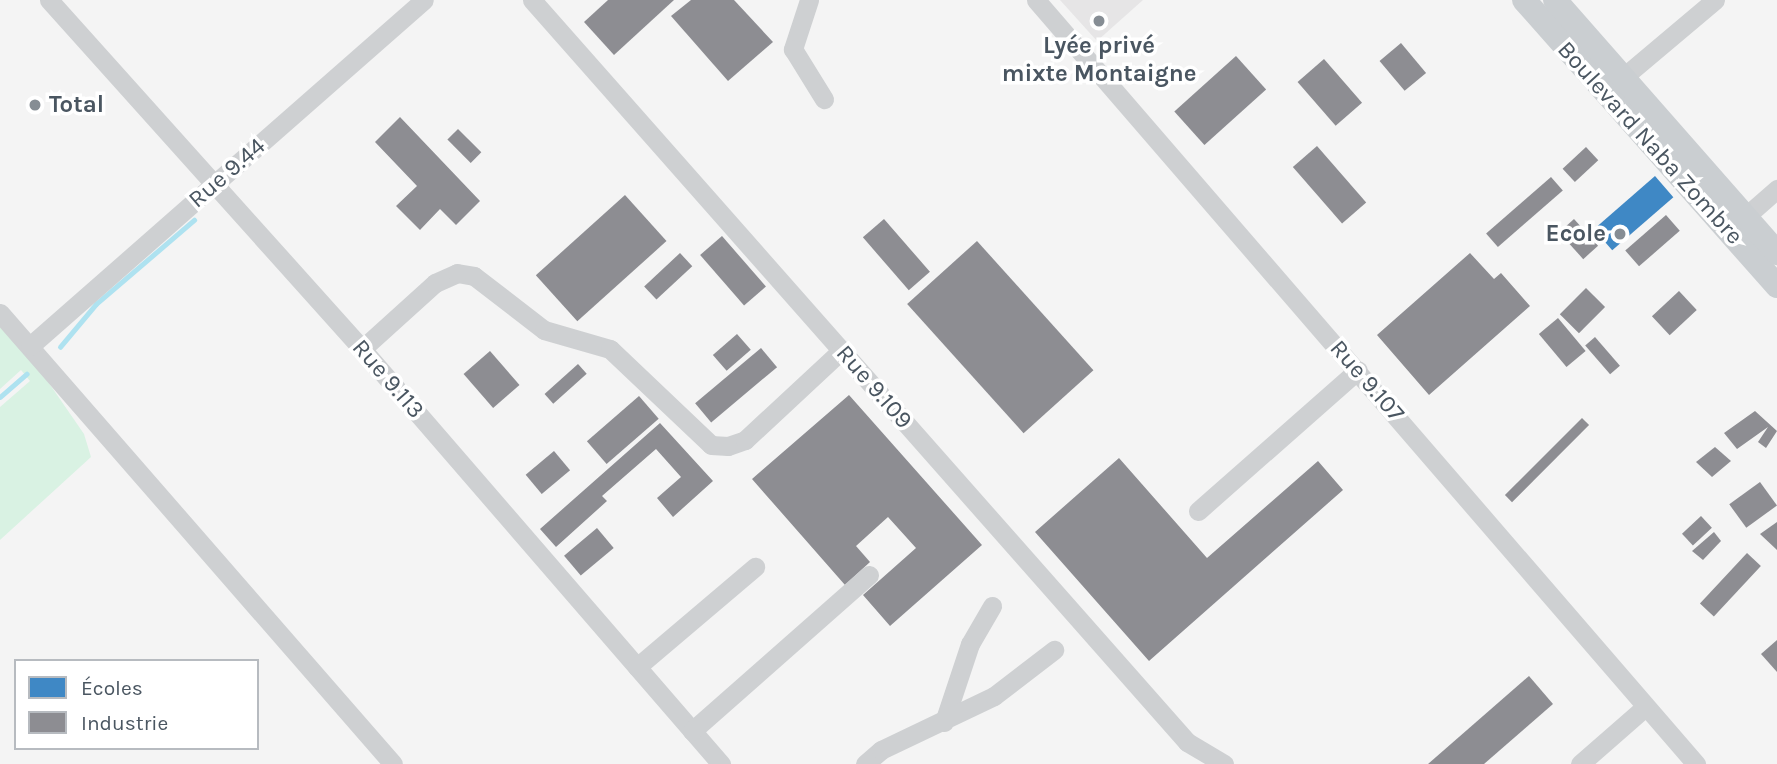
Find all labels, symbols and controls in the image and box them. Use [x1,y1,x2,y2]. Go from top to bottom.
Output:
marker: Lyée privé mixte Montaigne [1091,13,1107,29]
place label: Lyée privé mixte Montaigne [1002,32,1196,88]
street label: Boulevard Naba Zombre [1551,36,1749,250]
place label: Total [49,91,104,119]
marker: Total [27,97,43,113]
street label: Rue 9.44 [183,132,271,214]
place label: Ecole [1546,220,1606,248]
marker: Ecole [1612,226,1628,242]
street label: Rue 9.113 [346,334,430,424]
street label: Rue 9.107 [1324,334,1410,428]
street label: Rue 9.109 [830,339,918,435]
legend [14,659,259,750]
text: Écoles [81,676,143,700]
text: Industrie [81,711,168,735]

